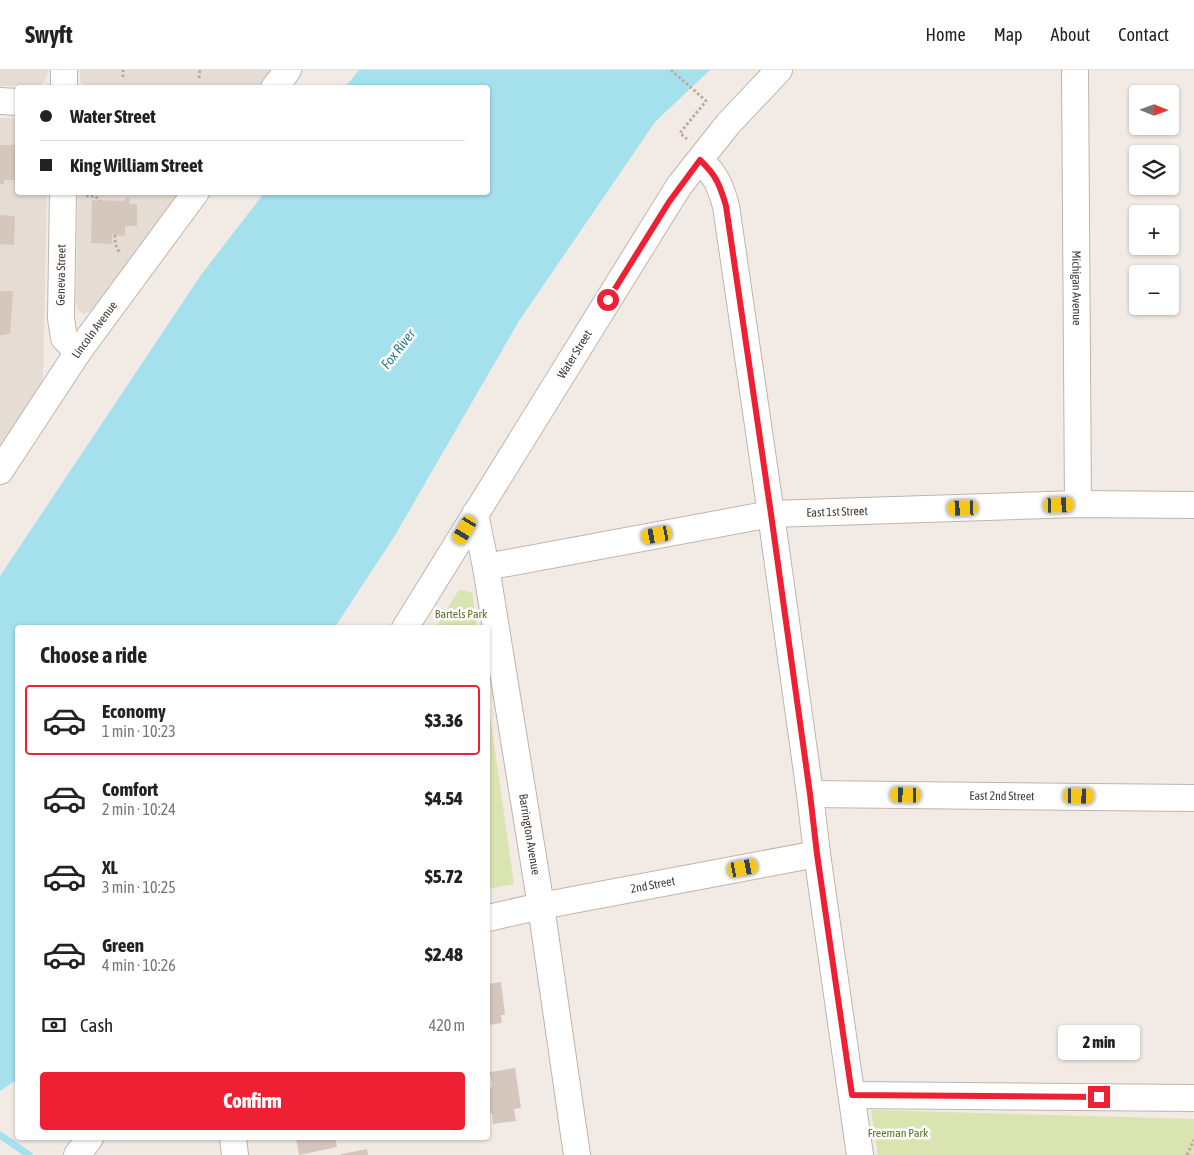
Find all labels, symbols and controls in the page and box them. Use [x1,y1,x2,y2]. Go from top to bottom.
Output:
text: Swyft [25,21,73,48]
text: Home [926,24,966,45]
text: Map [994,24,1023,45]
text: About [1051,24,1090,45]
text: Contact [1118,24,1169,45]
north arrow [1129,85,1179,135]
map controls [1129,85,1179,315]
text: Water Street [70,105,156,127]
button: layers [1129,145,1179,195]
text: King William Street [70,154,203,176]
button: + [1129,205,1179,255]
street label: Geneva Street [53,244,69,306]
street label: Michigan Avenue [1069,250,1084,326]
button: − [1129,265,1179,315]
route start [597,289,619,311]
street label: Lincoln Avenue [69,298,120,361]
water label: Fox River [378,325,419,372]
street label: Water Street [554,327,595,381]
car [1043,497,1074,513]
car [947,500,978,516]
street label: East 1st Street [806,504,869,520]
car [450,513,479,547]
car [640,525,673,545]
park label: Bartels Park [435,607,488,621]
text: Choose a ride [40,642,147,668]
icon: car [42,698,87,743]
text: Economy [102,700,166,722]
text: $3.36 [425,709,463,731]
text: 1 min · 10:23 [102,722,176,740]
icon: car [42,776,87,821]
text: Comfort [102,778,158,800]
text: $4.54 [425,787,463,809]
car [890,787,921,803]
car [1063,788,1094,804]
street label: East 2nd Street [969,789,1035,803]
street label: Barrington Avenue [516,793,543,876]
text: 2 min · 10:24 [102,800,176,818]
icon: car [42,854,87,899]
text: XL [102,856,118,878]
car [726,858,759,878]
text: $5.72 [425,865,463,887]
street label: 2nd Street [629,874,677,896]
text: 3 min · 10:25 [102,878,176,896]
icon: car [42,932,87,977]
text: Green [102,934,144,956]
text: $2.48 [425,943,463,965]
text: 4 min · 10:26 [102,956,176,974]
icon: cash [40,1011,68,1039]
text: Cash [80,1014,113,1036]
text: 420 m [429,1016,465,1034]
callout: 2 min [1058,1024,1140,1060]
text: 2 min [1083,1033,1115,1051]
button: Confirm [40,1072,465,1130]
route end [1088,1086,1110,1108]
park label: Freeman Park [868,1126,929,1140]

